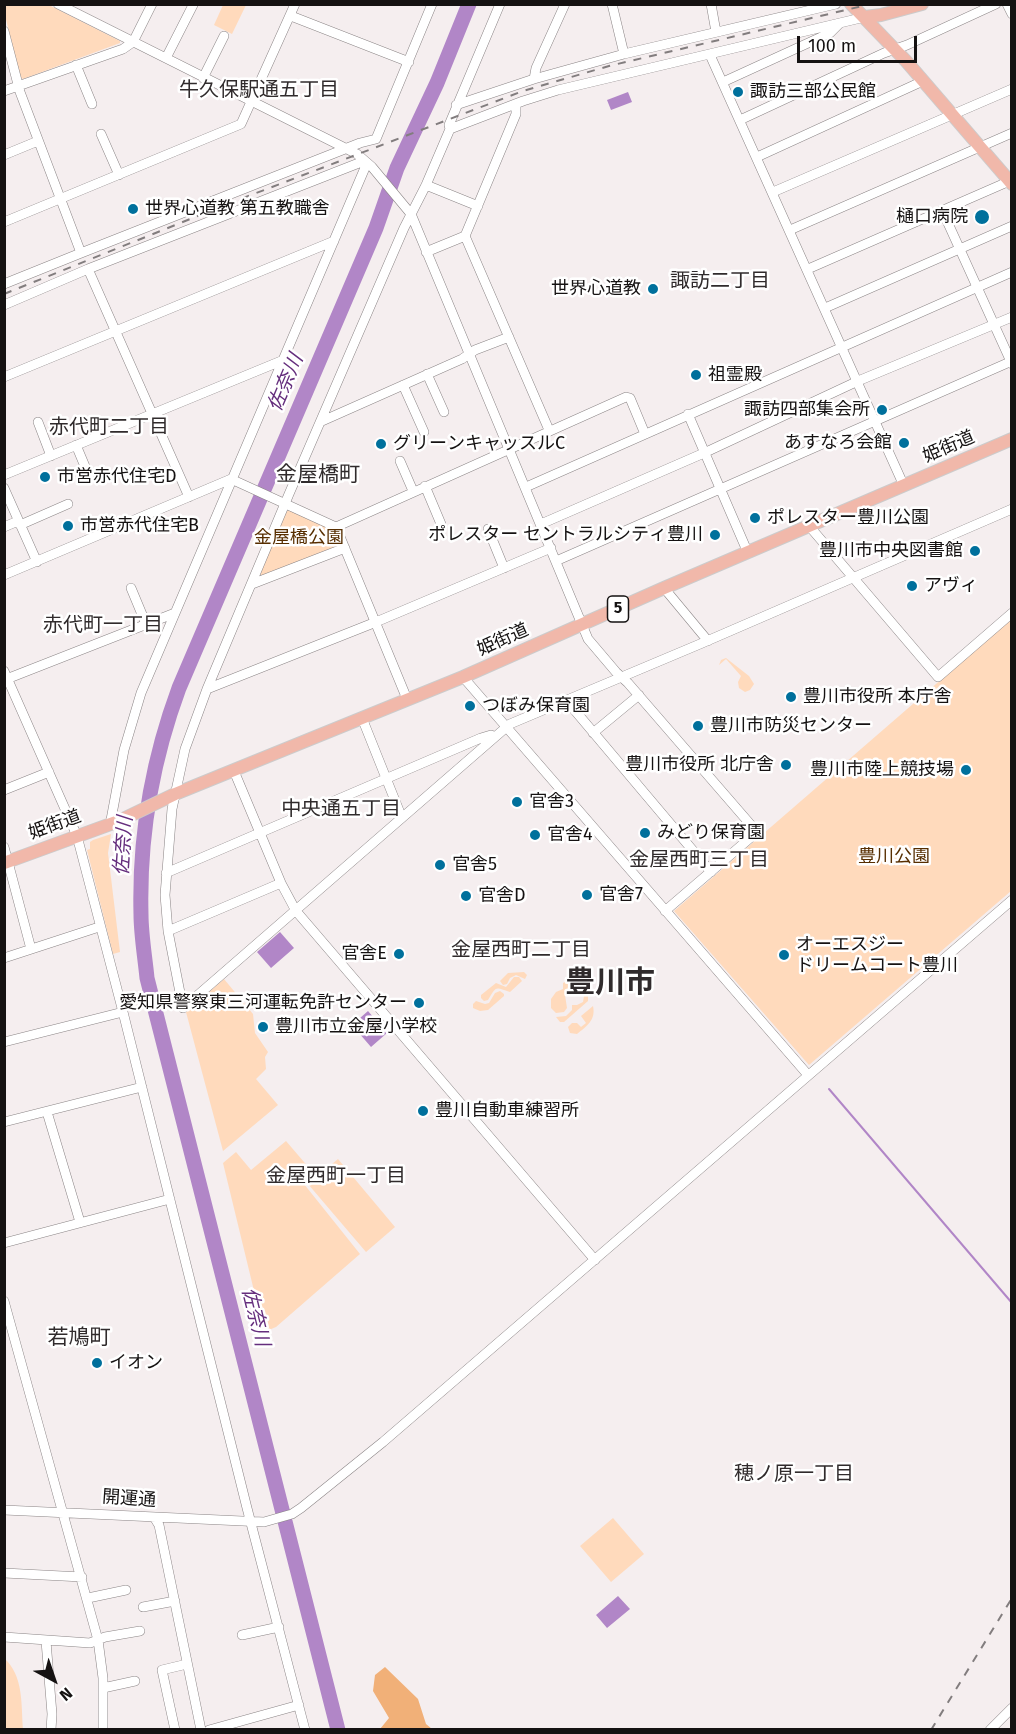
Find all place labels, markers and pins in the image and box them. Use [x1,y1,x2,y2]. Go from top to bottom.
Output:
place label: 諏訪三部公民館 [750,81,876,103]
marker: 諏訪三部公民館 [731,85,745,99]
place label: 世界心道教 第五教職舎 [145,198,330,220]
marker: 世界心道教 第五教職舎 [126,202,140,216]
place label: 樋口病院 [896,206,968,228]
marker: 樋口病院 [973,208,991,226]
place label: 世界心道教 [551,278,641,300]
marker: 世界心道教 [646,282,660,296]
place label: 祖霊殿 [708,364,762,386]
marker: 祖霊殿 [689,368,703,382]
place label: 諏訪四部集会所 [744,399,870,421]
marker: 諏訪四部集会所 [875,403,889,417]
place label: あすなろ会館 [784,432,892,454]
place label: グリーンキャッスルC [393,433,565,455]
marker: あすなろ会館 [897,436,911,450]
marker: グリーンキャッスルC [374,437,388,451]
place label: 市営赤代住宅D [57,466,177,488]
marker: 市営赤代住宅D [38,470,52,484]
place label: ポレスター豊川公園 [767,507,929,529]
marker: ポレスター豊川公園 [748,511,762,525]
place label: 市営赤代住宅B [80,515,199,537]
marker: 市営赤代住宅B [61,519,75,533]
place label: ポレスター セントラルシティ豊川 [428,524,703,546]
marker: ポレスター セントラルシティ豊川 [708,528,722,542]
place label: 豊川市中央図書館 [819,540,963,562]
marker: 豊川市中央図書館 [968,544,982,558]
place label: アヴィ [924,575,978,597]
marker: アヴィ [905,579,919,593]
place label: 豊川市役所 本庁舎 [803,686,952,708]
marker: 豊川市役所 本庁舎 [784,690,798,704]
place label: つぼみ保育園 [482,695,590,717]
marker: つぼみ保育園 [463,699,477,713]
place label: 豊川市防災センター [710,715,872,737]
marker: 豊川市防災センター [691,719,705,733]
place label: 豊川市役所 北庁舎 [625,754,774,776]
marker: 豊川市役所 北庁舎 [779,758,793,772]
place label: 豊川市陸上競技場 [810,759,954,781]
marker: 豊川市陸上競技場 [959,763,973,777]
place label: 官舎3 [529,791,574,813]
marker: 官舎3 [510,795,524,809]
place label: みどり保育園 [657,822,765,844]
place label: 官舎4 [547,824,593,846]
marker: みどり保育園 [638,826,652,840]
marker: 官舎4 [528,828,542,842]
place label: 官舎5 [452,854,497,876]
marker: 官舎5 [433,858,447,872]
place label: 官舎7 [599,884,643,906]
place label: 官舎D [478,885,526,907]
marker: 官舎7 [580,888,594,902]
marker: 官舎D [459,889,473,903]
place label: オーエスジー ドリームコート豊川 [796,934,958,976]
place label: 官舎E [341,943,387,965]
marker: 官舎E [392,947,406,961]
marker: オーエスジー ドリームコート豊川 [777,948,791,962]
place label: 愛知県警察東三河運転免許センター [119,992,407,1014]
marker: 愛知県警察東三河運転免許センター [412,996,426,1010]
place label: 豊川市立金屋小学校 [275,1016,437,1038]
marker: 豊川市立金屋小学校 [256,1020,270,1034]
place label: 豊川自動車練習所 [435,1100,579,1122]
marker: 豊川自動車練習所 [416,1104,430,1118]
place label: イオン [109,1352,163,1374]
marker: イオン [90,1356,104,1370]

